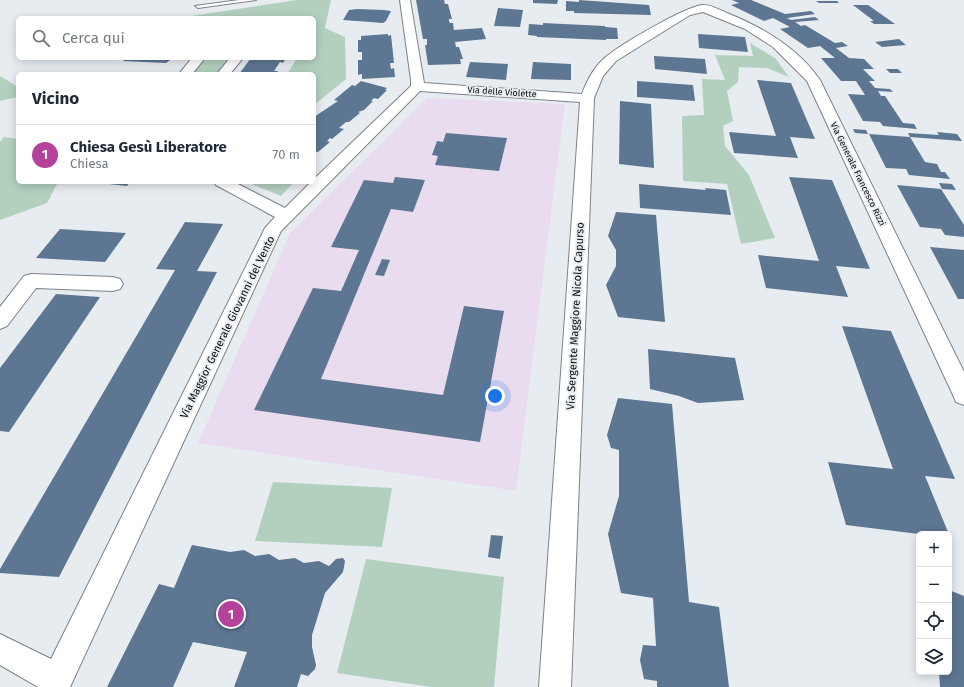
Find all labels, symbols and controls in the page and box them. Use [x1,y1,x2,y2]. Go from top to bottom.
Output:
search box [16,16,316,60]
icon: search [30,27,52,49]
text: Cerca qui [62,29,125,47]
street label: Via delle Violette [467,85,537,99]
text: Vicino [32,88,79,109]
street label: Via Generale Francesco Rizzi [828,120,888,228]
text: Chiesa Gesù Liberatore [70,138,227,156]
text: 1 [42,147,48,162]
text: 70 m [273,147,300,162]
text: Chiesa [70,156,109,171]
street label: Via Sergente Maggiore Nicola Capurso [564,222,587,410]
street label: Via Maggior Generale Giovanni del Vento [177,234,277,421]
your location [485,386,505,406]
map controls [916,531,952,675]
button: + [916,531,952,567]
button: − [916,567,952,603]
pin: 1 [218,599,244,629]
button: locate [916,603,952,639]
button: layers [916,639,952,675]

